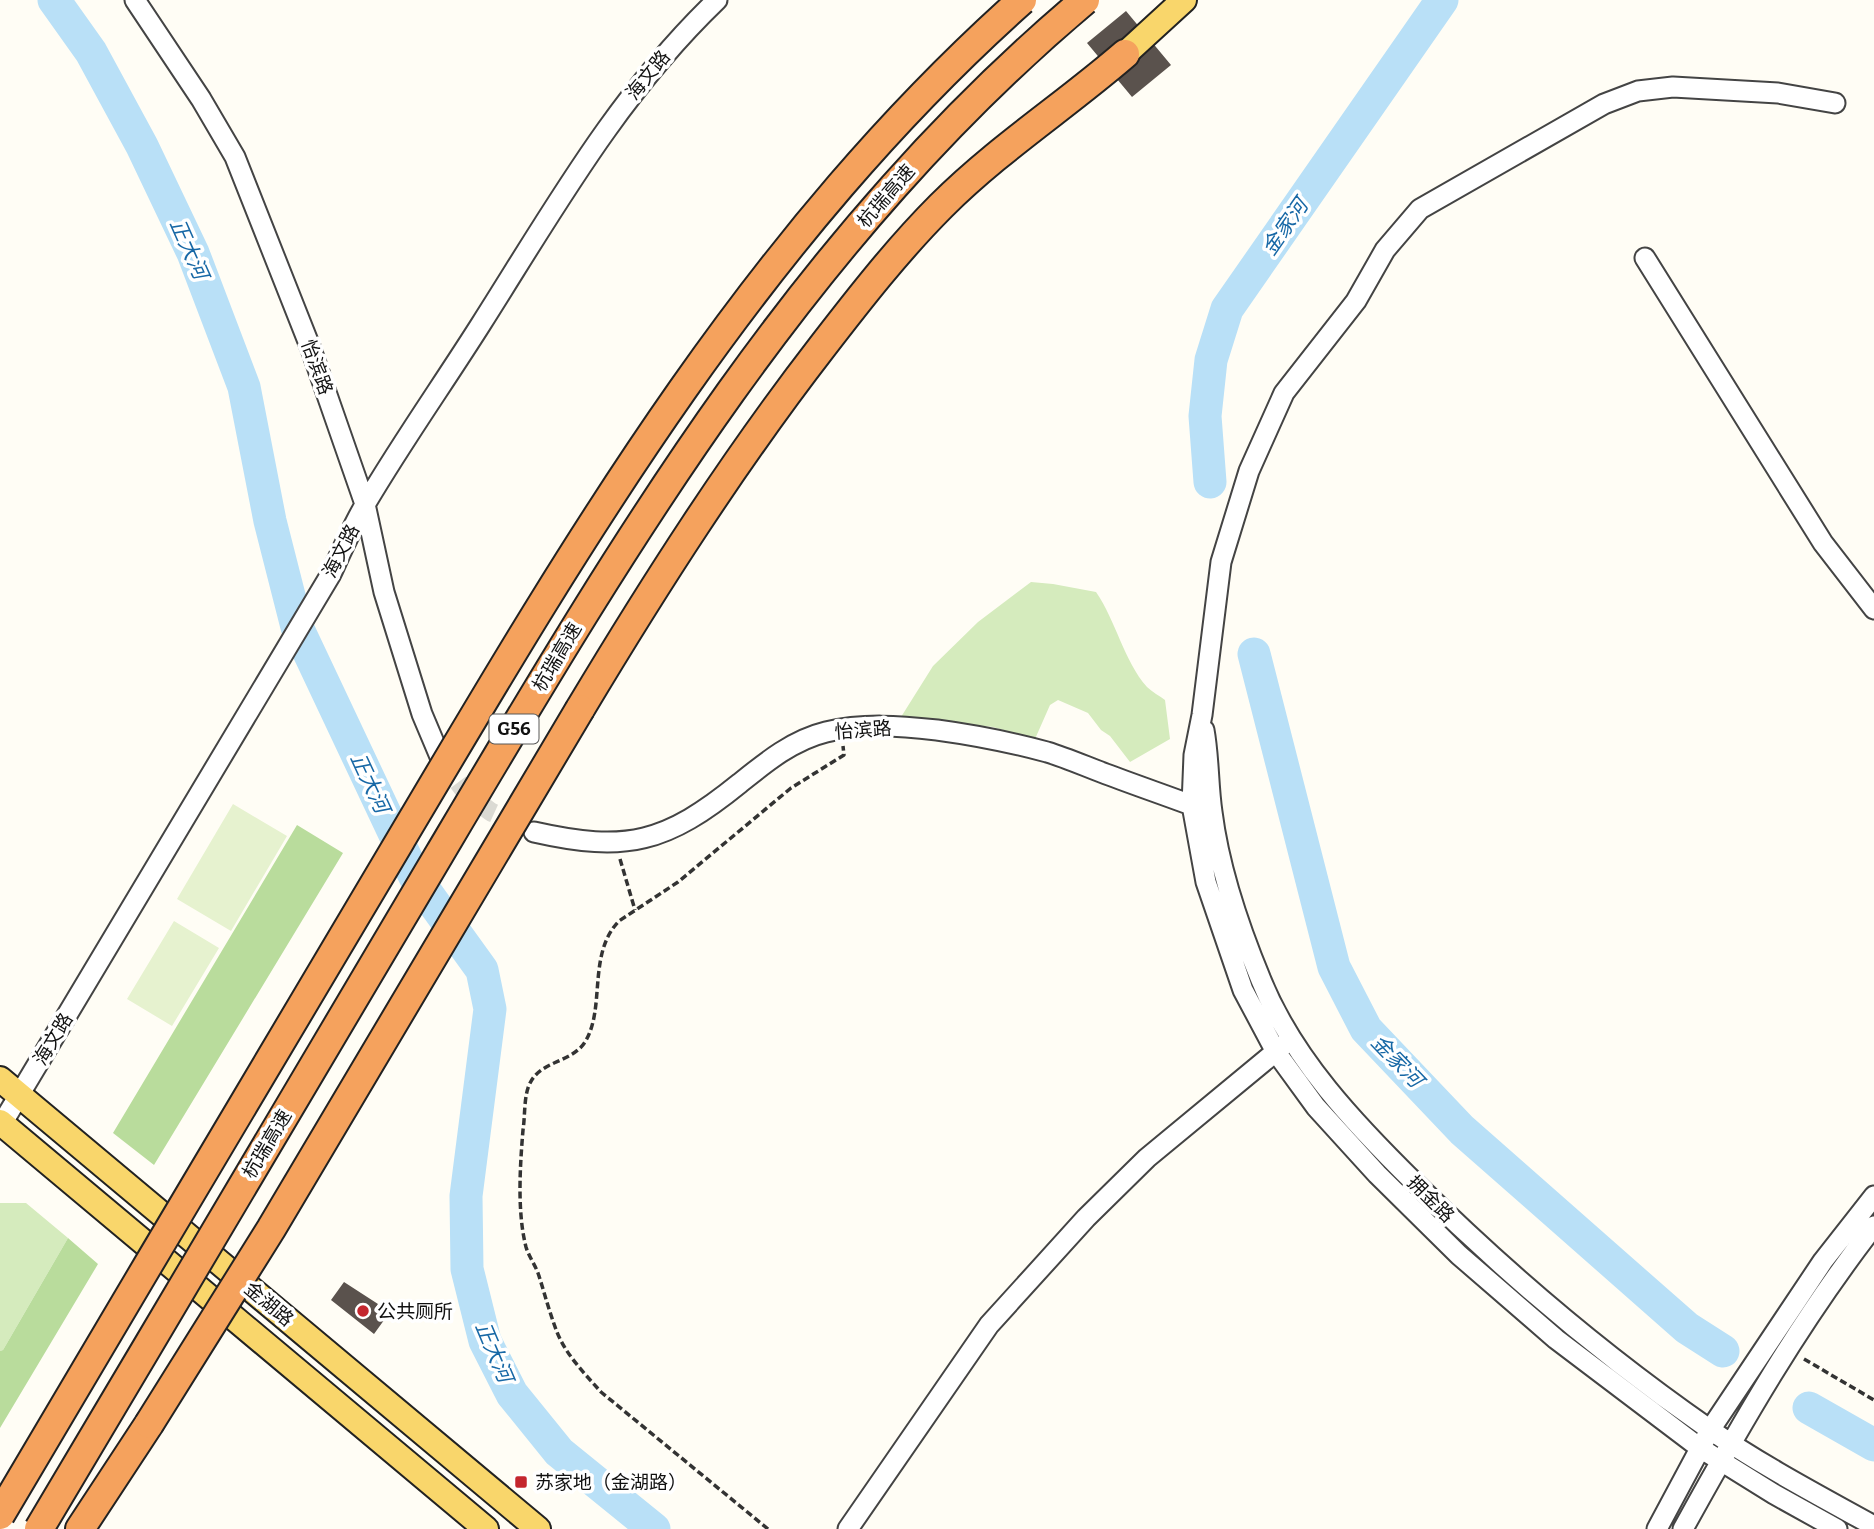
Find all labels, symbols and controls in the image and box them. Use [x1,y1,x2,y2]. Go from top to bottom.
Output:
street label: 海文路 [621,46,675,104]
street label: 杭瑞高速 [852,160,920,232]
water label: 金家河 [1256,190,1316,260]
water label: 正大河 [164,215,215,287]
street label: 怡滨路 [296,336,338,398]
street label: 海文路 [318,520,364,582]
street label: 杭瑞高速 [528,618,586,696]
road number: G56 [490,714,538,744]
street label: 怡滨路 [834,717,892,743]
water label: 正大河 [345,749,397,821]
street label: 海文路 [28,1009,78,1069]
water label: 金家河 [1366,1029,1431,1096]
street label: 杭瑞高速 [238,1105,296,1183]
street label: 拥金路 [1403,1171,1459,1227]
street label: 金湖路 [240,1277,298,1331]
place label: 公共厕所 [377,1300,453,1323]
marker: 公共厕所 [355,1303,371,1319]
water label: 正大河 [470,1318,520,1390]
place label: 苏家地（金湖路） [535,1471,687,1494]
marker: 苏家地（金湖路） [513,1474,529,1490]

